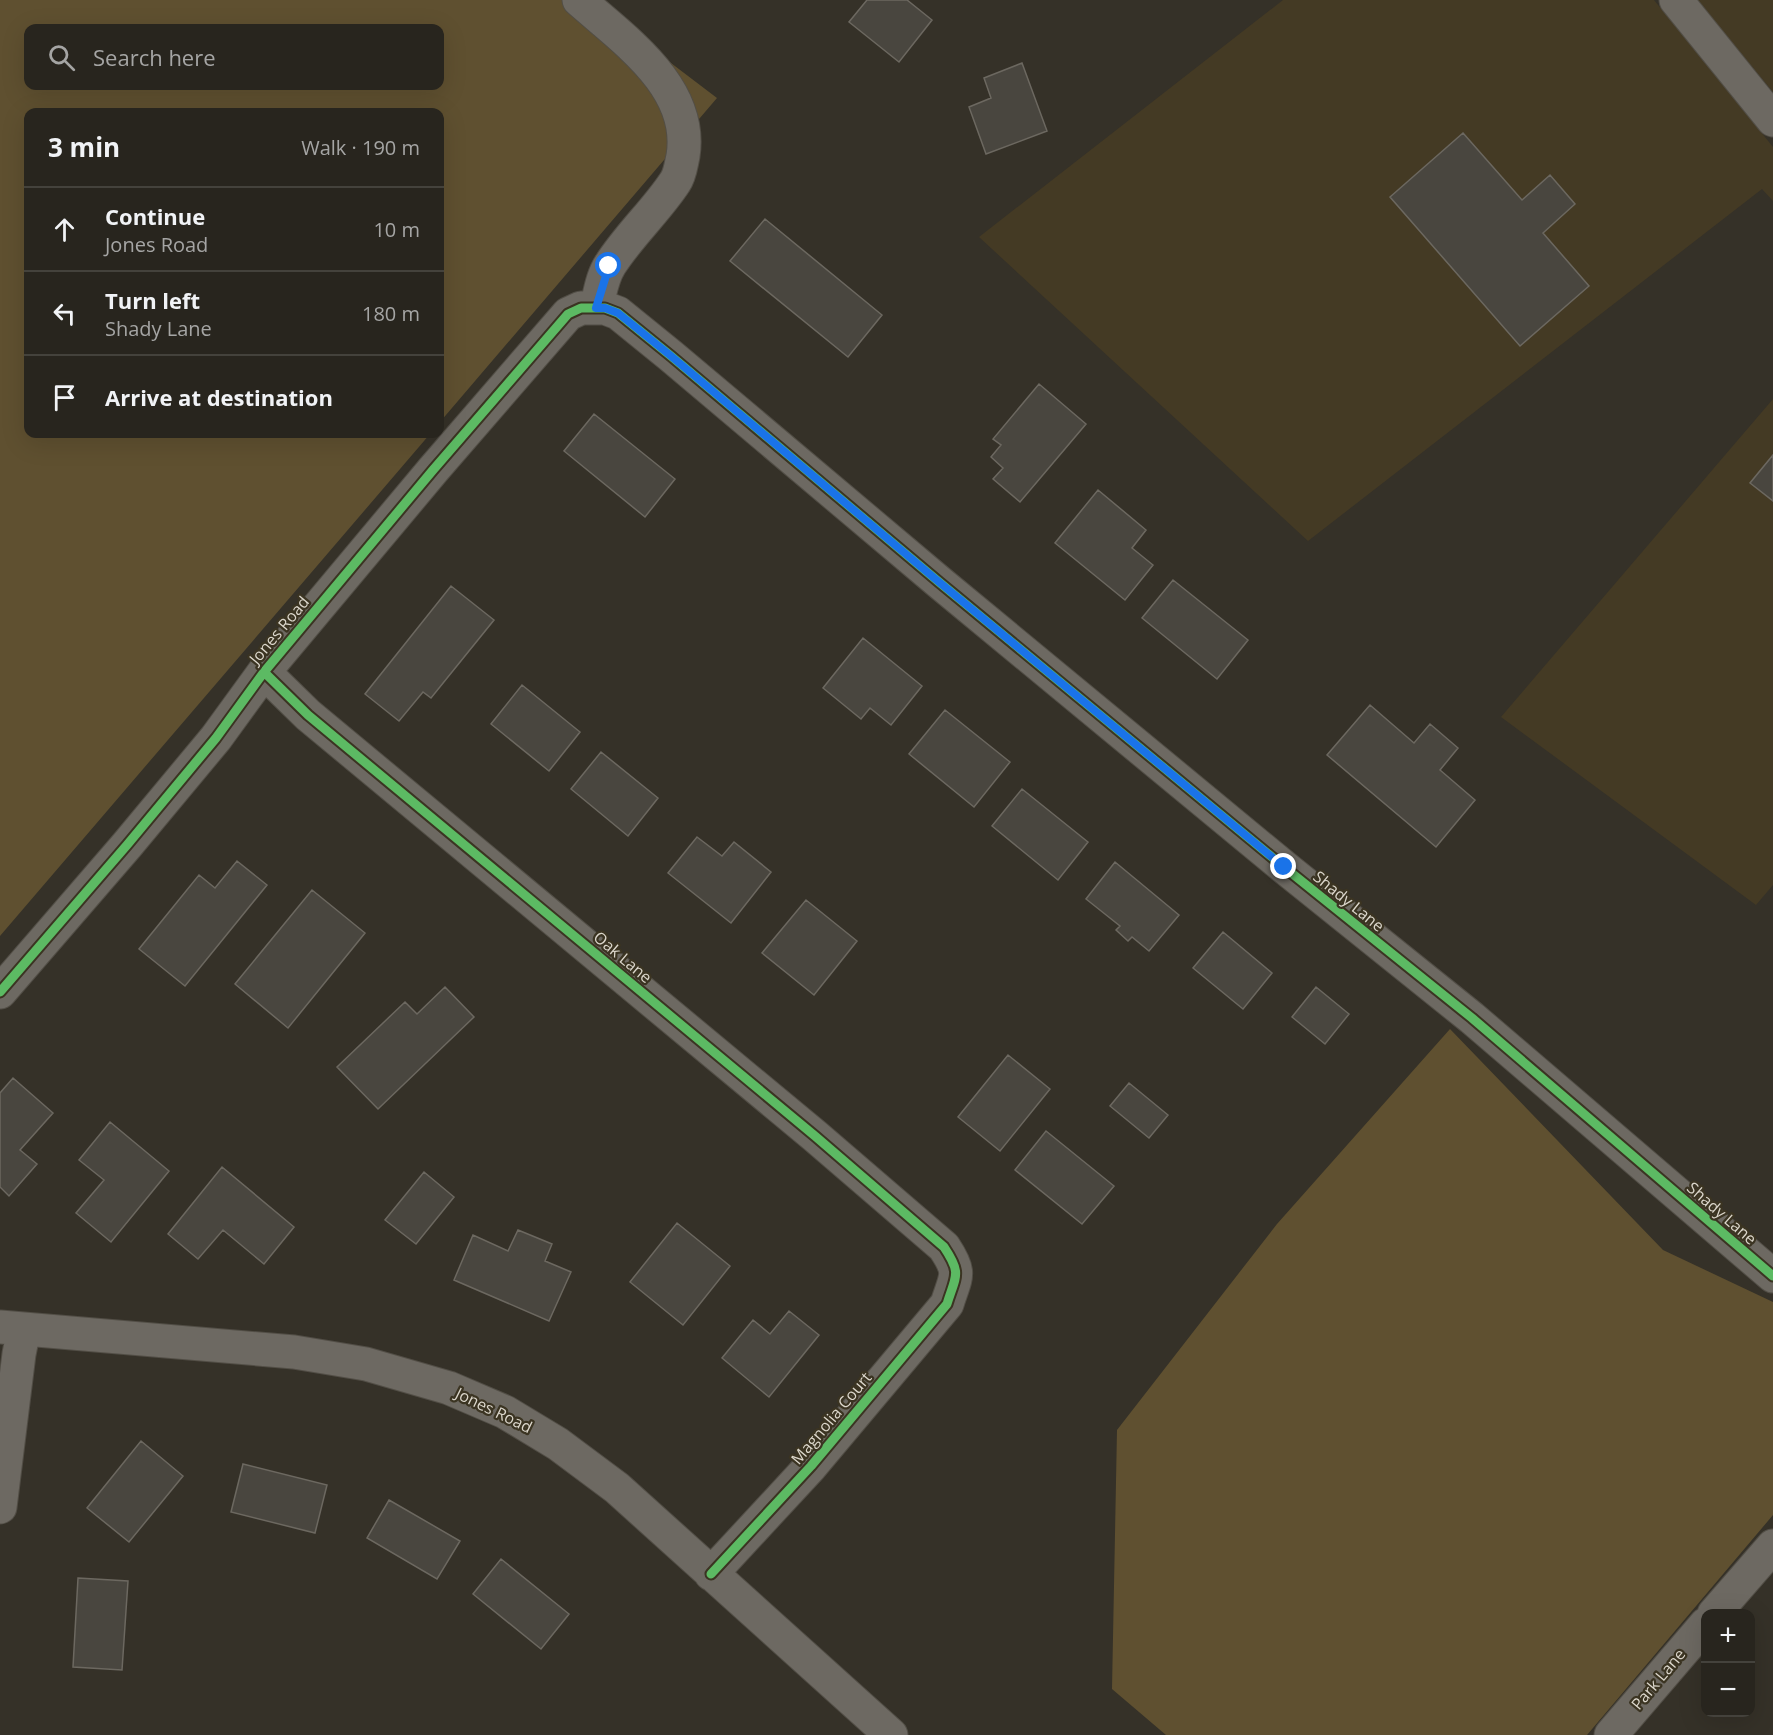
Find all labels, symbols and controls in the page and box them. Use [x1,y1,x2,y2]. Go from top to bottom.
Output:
search box [24,24,444,90]
icon: search [45,41,78,74]
text: Search here [93,42,216,72]
text: 3 min [48,129,120,165]
text: Walk · 190 m [301,134,420,161]
text: Continue [105,201,205,231]
icon: ahead [48,213,81,246]
text: 10 m [373,216,420,243]
text: Jones Road [105,231,208,258]
route start [595,252,621,278]
text: Turn left [105,285,200,315]
icon: left [48,297,81,330]
text: 180 m [362,300,420,327]
text: Shady Lane [105,315,212,342]
icon: arrive [48,381,81,414]
text: Arrive at destination [105,382,333,412]
street label: Jones Road [243,591,314,670]
route end [1270,853,1296,879]
street label: Shady Lane [1309,866,1389,936]
street label: Oak Lane [589,926,657,988]
street label: Shady Lane [1683,1177,1761,1249]
street label: Magnolia Court [786,1367,876,1469]
street label: Jones Road [450,1381,536,1438]
map controls [1701,1609,1755,1717]
button: + [1701,1609,1755,1663]
street label: Park Lane [1626,1644,1690,1714]
button: − [1701,1663,1755,1717]

